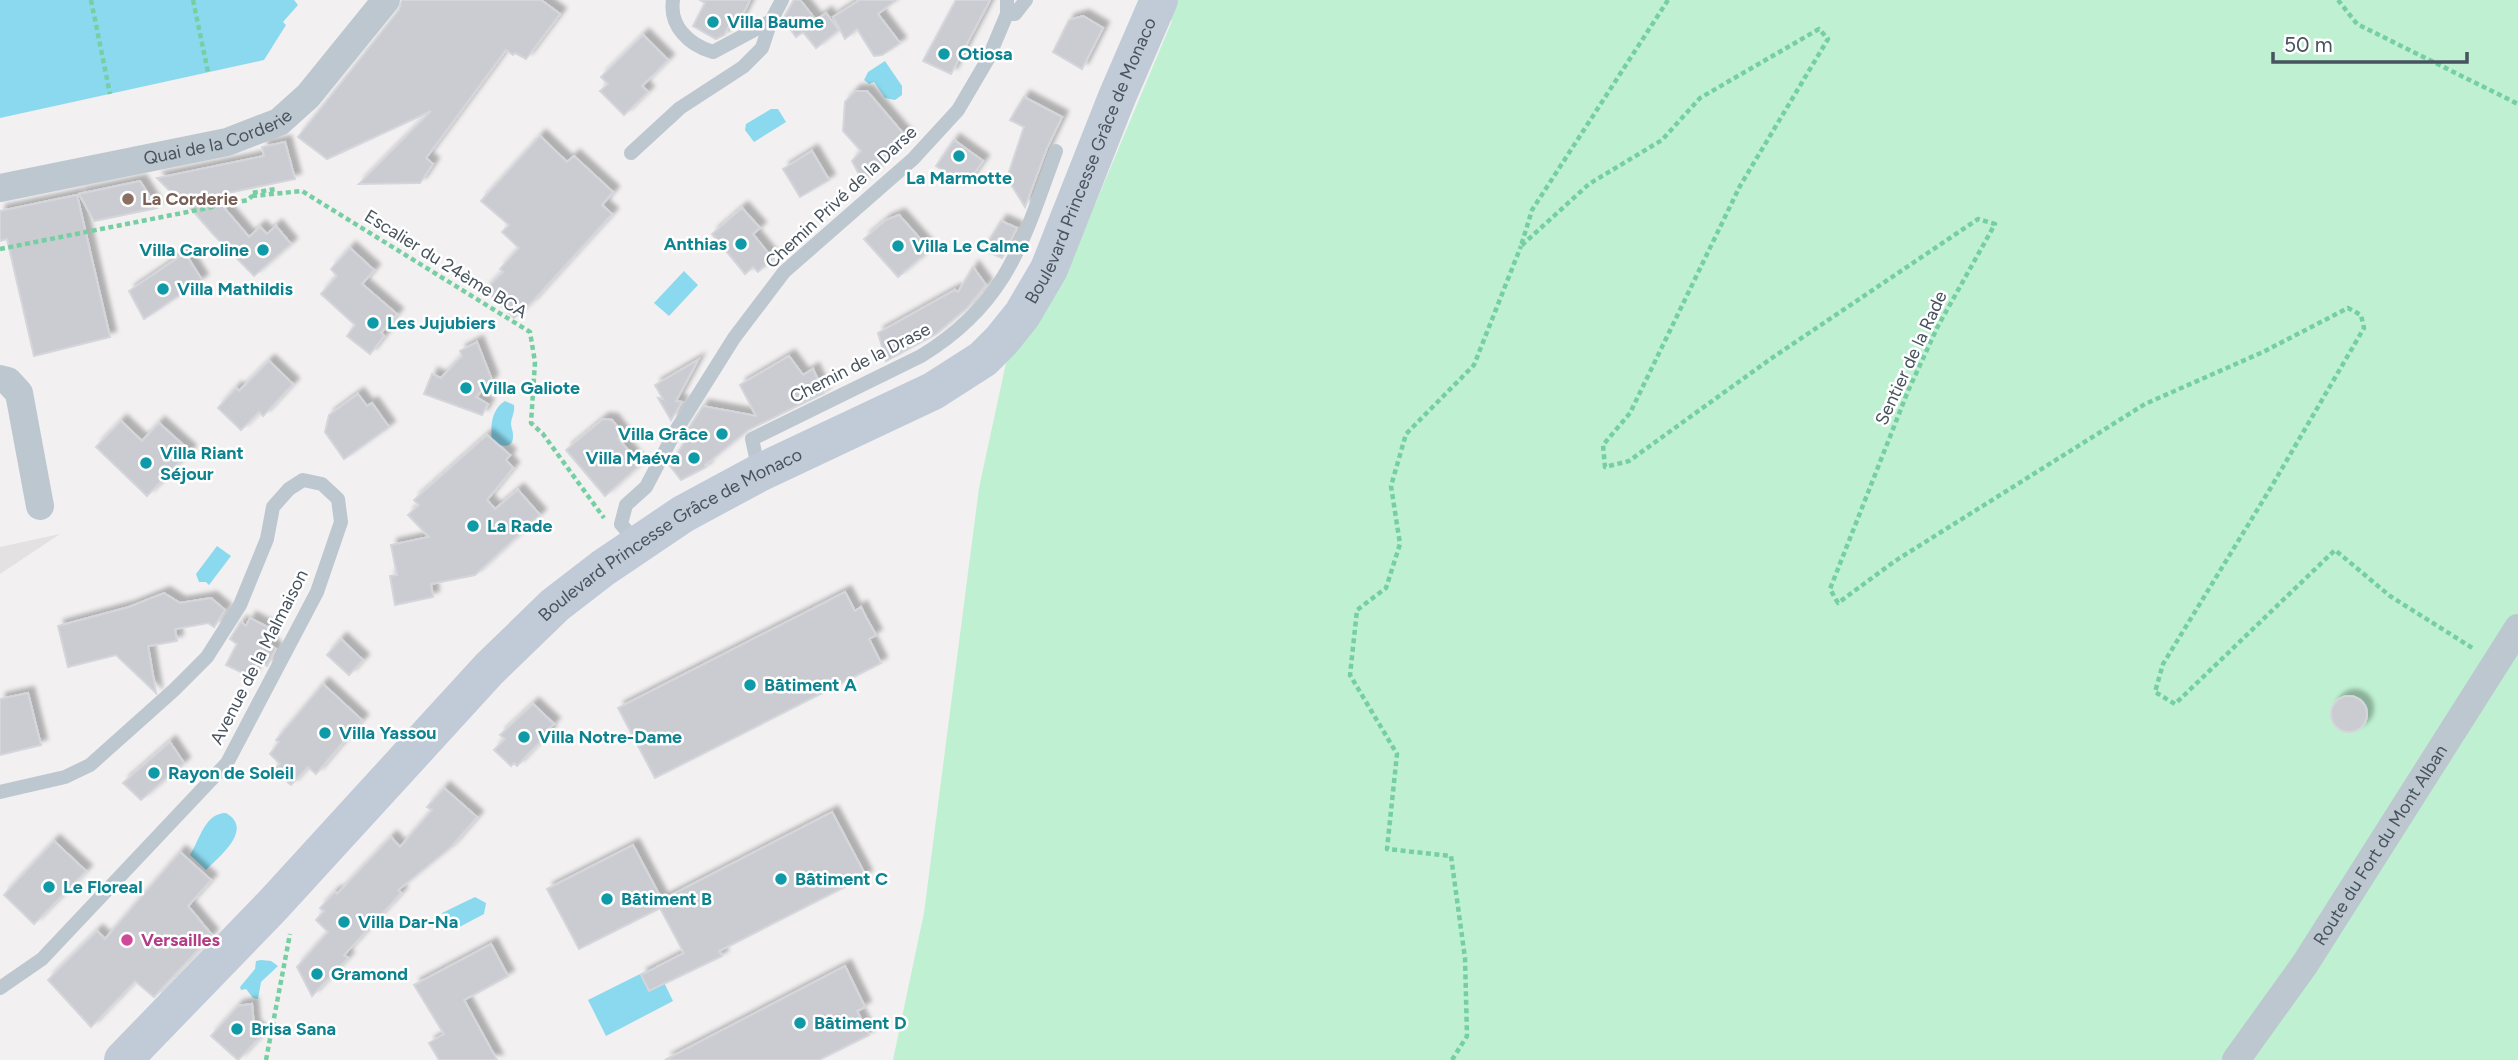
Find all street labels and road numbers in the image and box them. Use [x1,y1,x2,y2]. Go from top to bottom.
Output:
street label: Boulevard Princesse Grâce de Monaco [1020,14,1161,308]
street label: Quai de la Corderie [142,104,297,170]
street label: Chemin Privé de la Darse [761,121,921,273]
street label: Escalier du 24ème BCA [360,205,532,323]
street label: Sentier de la Rade [1870,287,1952,429]
street label: Chemin de la Drase [786,318,934,408]
street label: Boulevard Princesse Grâce de Monaco [534,443,806,626]
street label: Avenue de la Malmaison [205,566,313,748]
street label: Route du Fort du Mont Alban [2309,741,2452,950]

